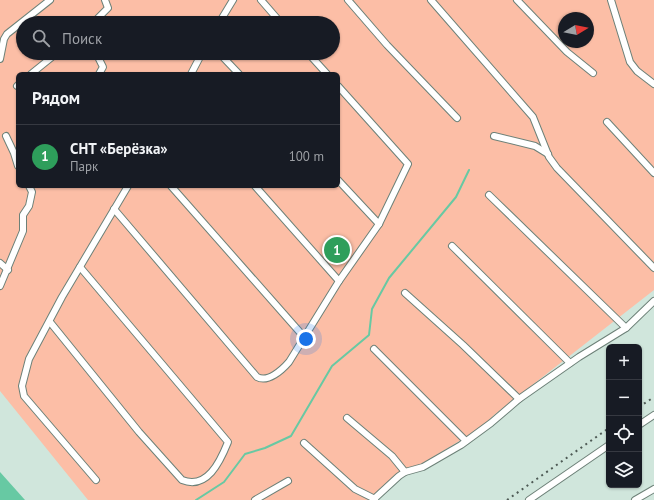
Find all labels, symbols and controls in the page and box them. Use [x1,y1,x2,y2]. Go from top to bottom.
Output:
north arrow [558,12,594,48]
search box [16,16,340,60]
icon: search [30,27,52,49]
text: Поиск [62,29,102,48]
text: Рядом [32,87,80,109]
text: СНТ «Берёзка» [70,139,168,158]
text: 1 [41,148,49,165]
text: 100 m [289,148,324,165]
text: Парк [70,158,98,175]
pin: 1 [324,235,350,265]
your location [296,329,316,349]
map controls [606,344,642,488]
button: + [606,344,642,380]
button: − [606,380,642,416]
button: locate [606,416,642,452]
button: layers [606,452,642,488]

